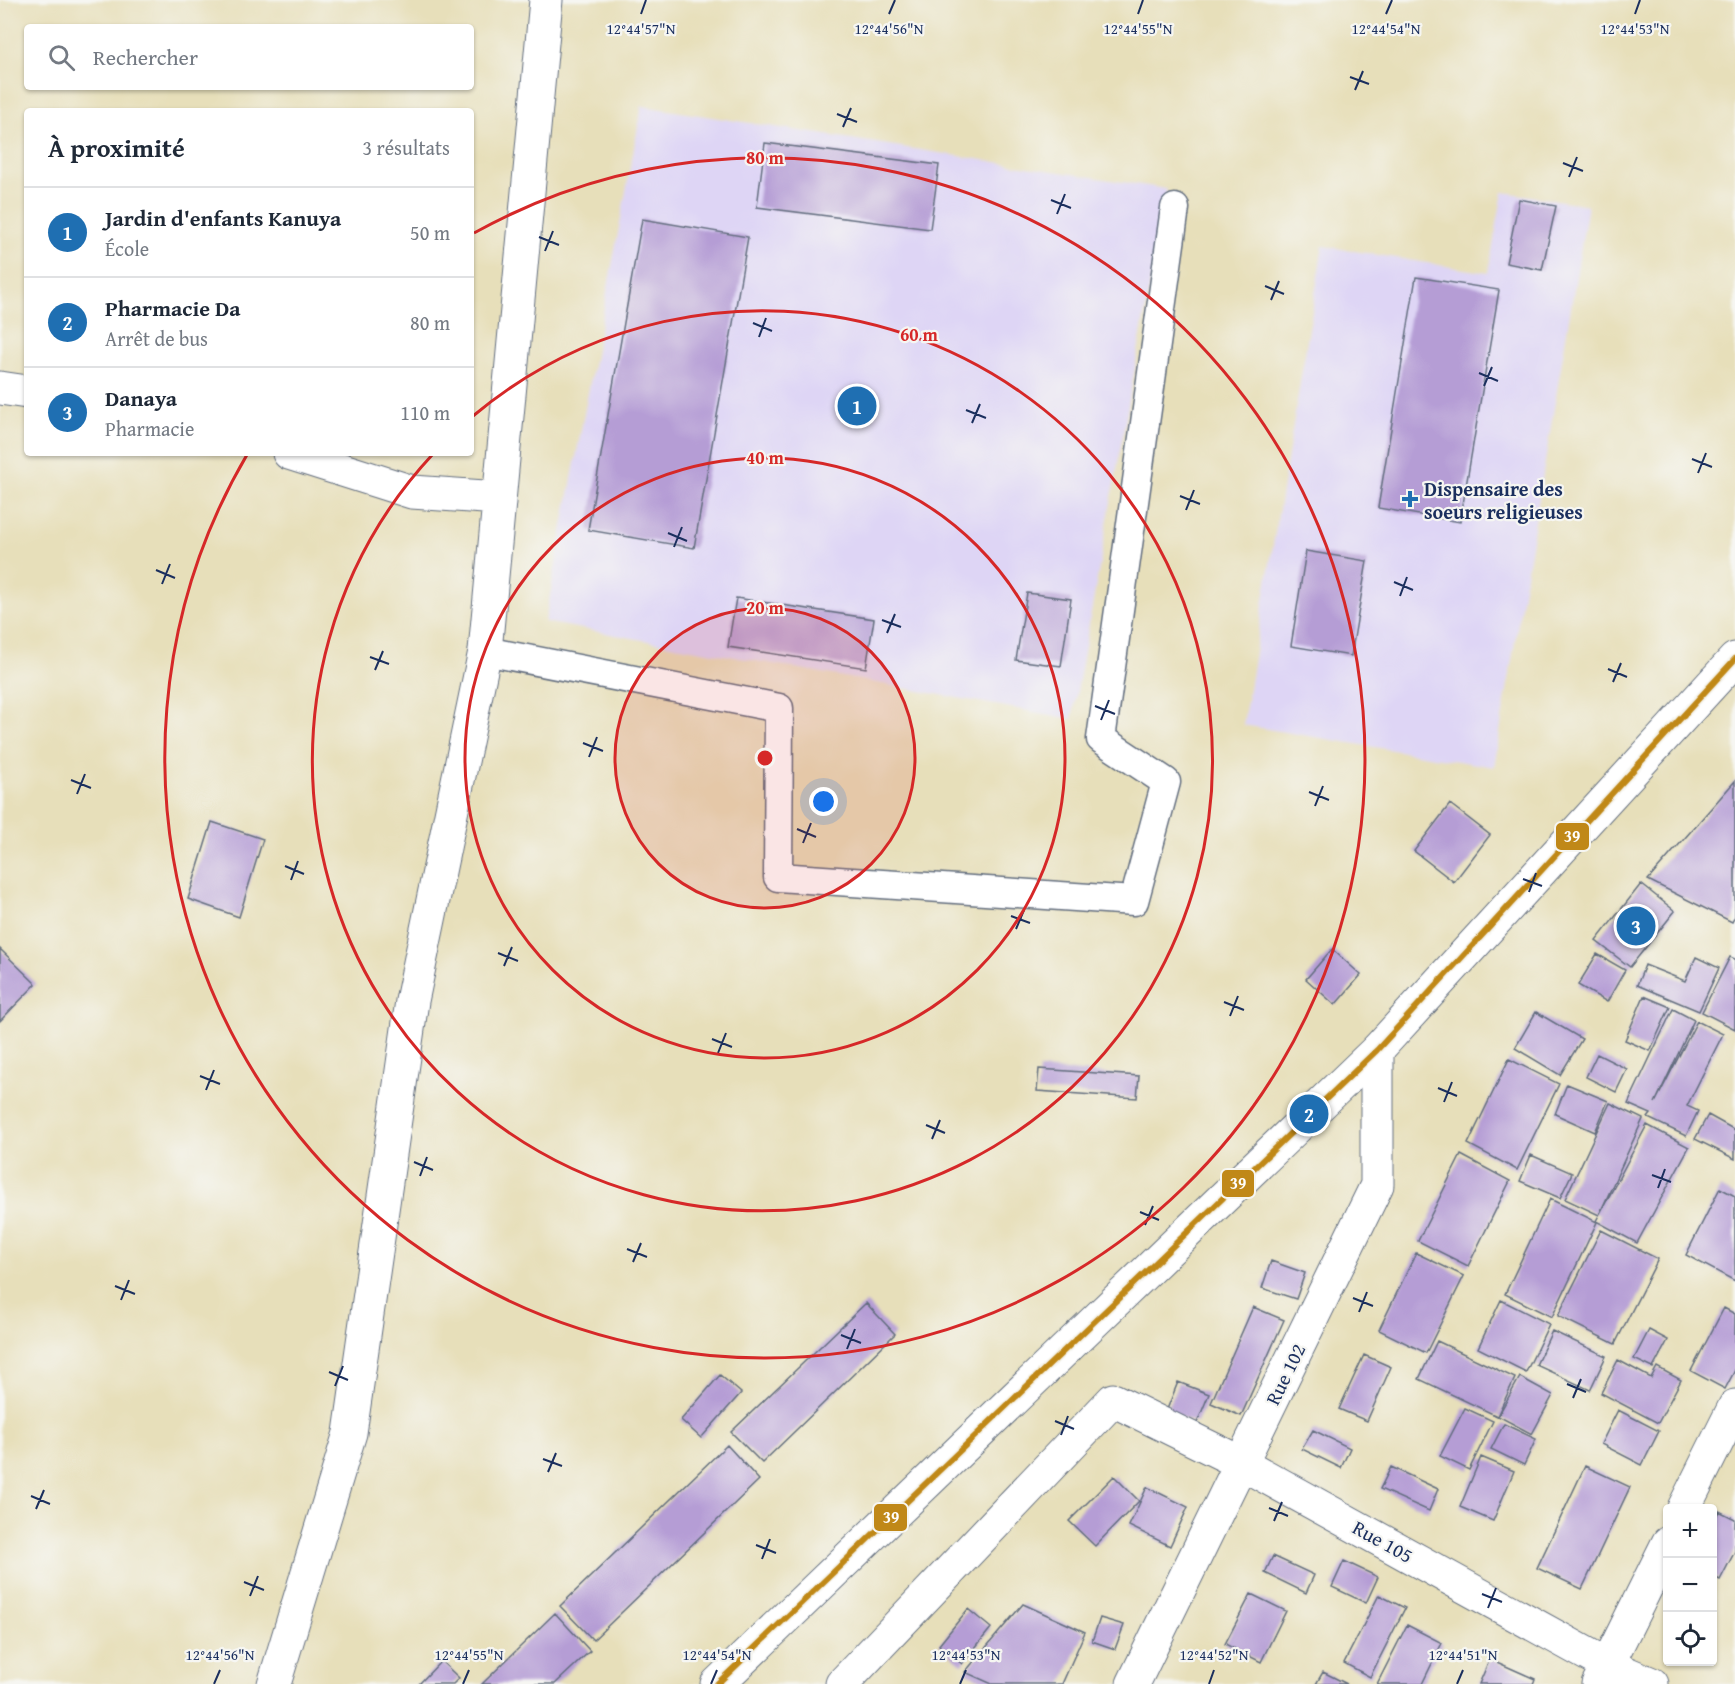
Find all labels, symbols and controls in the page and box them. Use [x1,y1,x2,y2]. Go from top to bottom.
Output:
text: 12°44'57"N [607,18,676,39]
text: 12°44'56"N [855,18,924,39]
text: 12°44'55"N [1104,18,1173,39]
text: 12°44'54"N [1352,18,1421,39]
text: 12°44'53"N [1601,18,1670,39]
search box [24,24,474,90]
icon: search [45,41,78,74]
text: Rechercher [93,41,198,73]
text: À proximité [48,128,185,167]
text: 3 résultats [362,133,450,162]
text: 80 m [746,144,785,171]
text: Jardin d'enfants Kanuya [105,202,341,234]
text: 1 [62,218,73,247]
text: 50 m [410,218,450,247]
text: École [105,234,149,263]
text: Pharmacie Da [105,292,241,324]
text: 2 [62,308,73,337]
text: 80 m [410,308,450,337]
text: 60 m [900,321,939,348]
text: Arrêt de bus [105,324,208,353]
text: Danaya [105,382,177,414]
pin: 1 [838,384,876,428]
text: 3 [62,398,73,427]
text: 110 m [400,398,450,427]
text: Pharmacie [105,414,194,443]
text: 40 m [746,444,785,471]
place label: Dispensaire des soeurs religieuses [1424,474,1583,526]
marker: Dispensaire des soeurs religieuses [1401,490,1419,508]
text: 20 m [746,594,785,621]
centre of rings [755,748,775,768]
your location [809,787,838,816]
line badge: 39 [1555,822,1590,851]
text: 39 [1564,824,1580,848]
pin: 3 [1616,904,1656,948]
pin: 2 [1290,1092,1328,1136]
line badge: 39 [1221,1169,1255,1198]
text: 39 [1230,1171,1246,1195]
street label: Rue 102 [1258,1338,1312,1410]
line badge: 39 [873,1503,908,1532]
map controls [1663,1504,1717,1666]
button: + [1663,1504,1717,1558]
text: 39 [883,1505,899,1529]
street label: Rue 105 [1348,1513,1418,1569]
button: − [1663,1558,1717,1612]
button: locate [1663,1612,1717,1666]
text: 12°44'56"N [186,1644,255,1665]
text: 12°44'55"N [435,1644,504,1665]
text: 12°44'54"N [683,1644,752,1665]
text: 12°44'53"N [932,1644,1001,1665]
text: 12°44'52"N [1180,1644,1249,1665]
text: 12°44'51"N [1429,1644,1498,1665]

